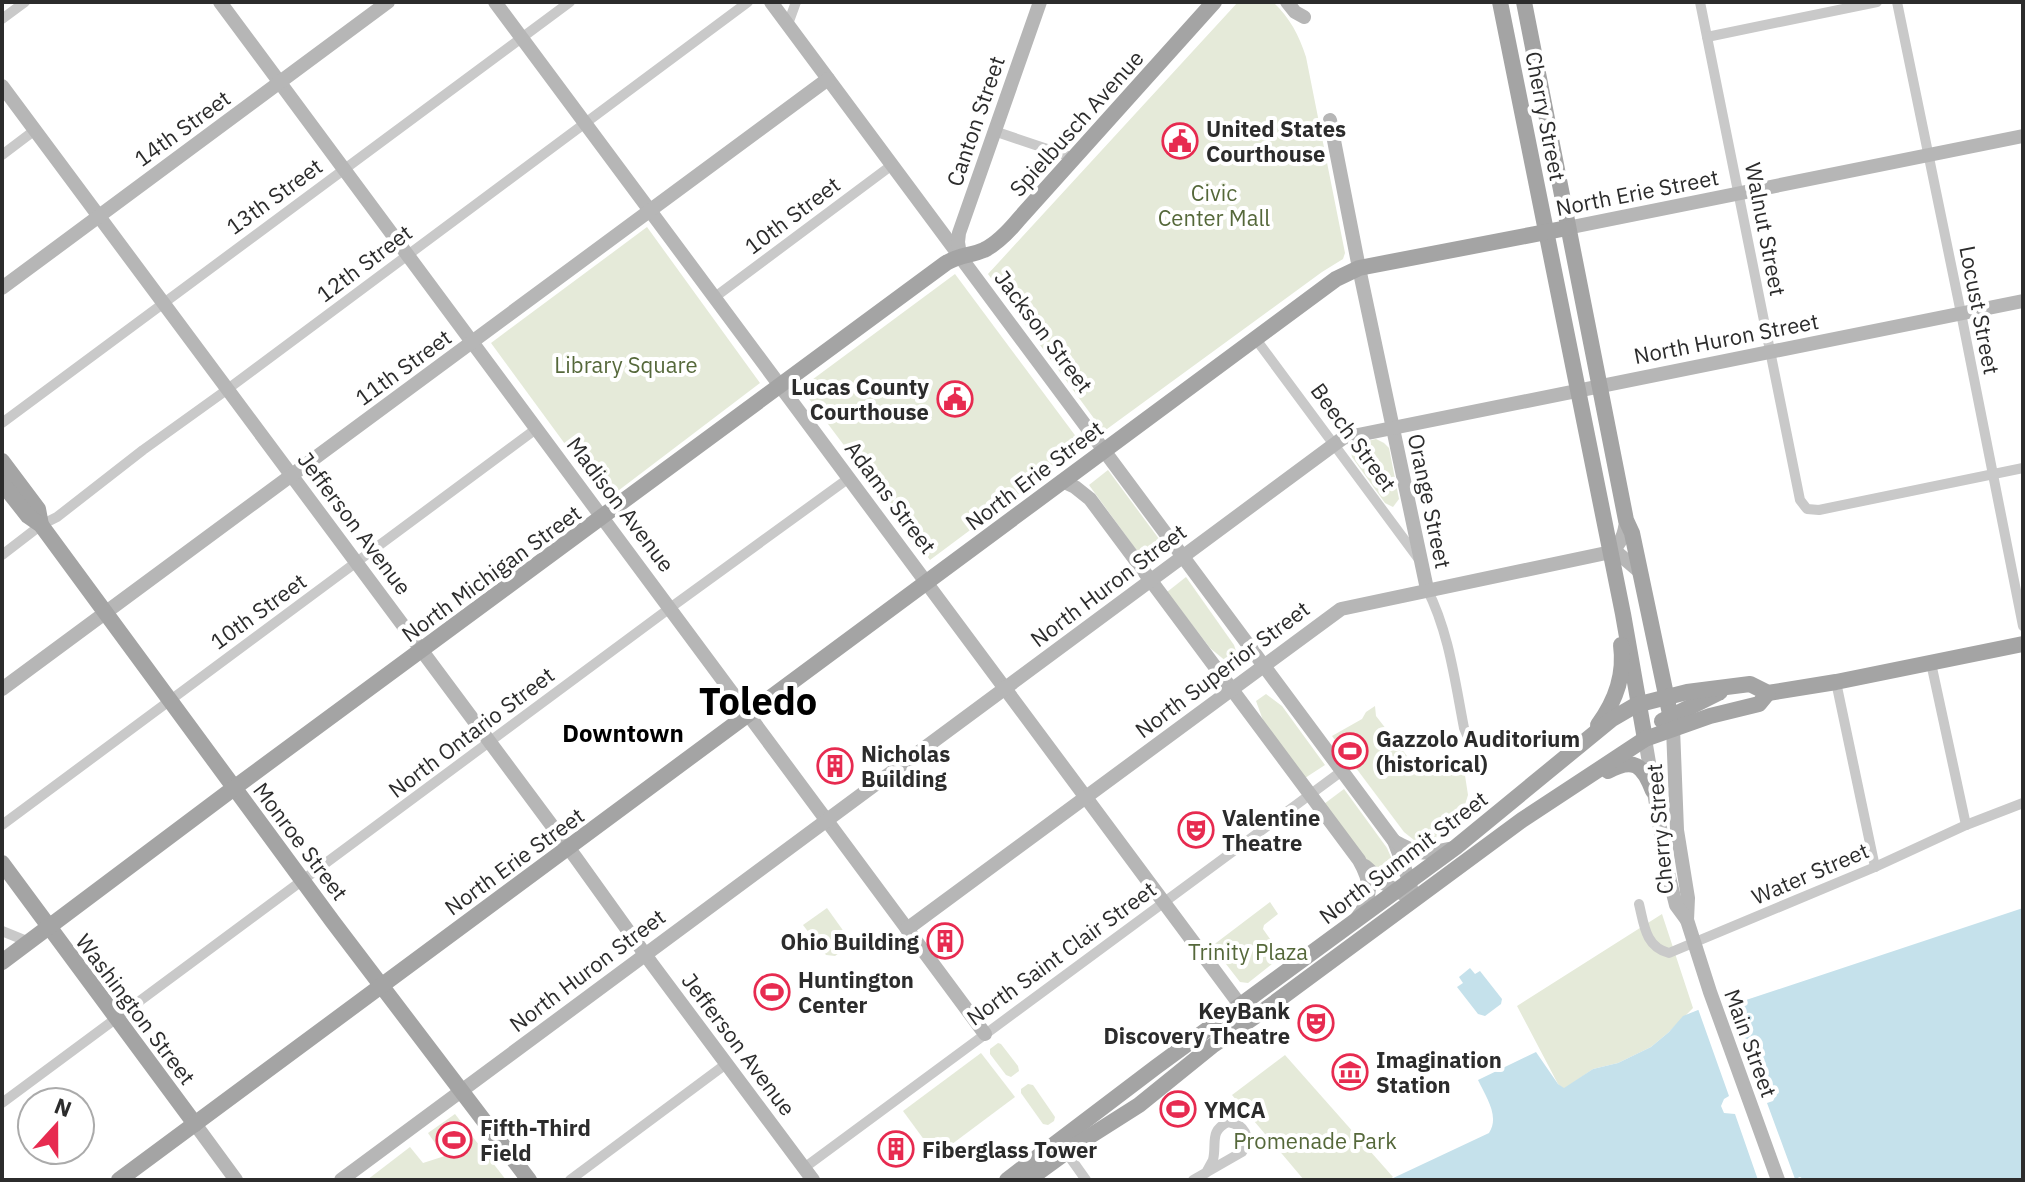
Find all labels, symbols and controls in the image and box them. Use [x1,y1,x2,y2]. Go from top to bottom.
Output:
street label: Spielbusch Avenue [1003,44,1149,202]
street label: Cherry Street [1519,49,1573,183]
street label: Canton Street [939,52,1011,190]
street label: 14th Street [128,83,236,173]
place label: United States Courthouse [1206,114,1346,168]
public building icon: United States Courthouse [1161,122,1199,160]
street label: 13th Street [220,151,328,241]
street label: Walnut Street [1739,160,1793,298]
street label: North Erie Street [1553,162,1721,222]
street label: 10th Street [738,170,846,260]
park label: Civic Center Mall [1158,178,1270,232]
street label: 12th Street [310,218,418,308]
street label: Locust Street [1953,243,2007,377]
street label: Jackson Street [988,264,1100,398]
street label: North Huron Street [1631,306,1821,370]
street label: 11th Street [349,322,457,412]
park label: Library Square [554,350,698,379]
place label: Lucas County Courthouse [791,372,929,426]
street label: Beech Street [1305,377,1403,497]
public building icon: Lucas County Courthouse [936,380,974,418]
street label: North Erie Street [959,414,1109,536]
street label: Madison Avenue [561,431,681,577]
street label: Orange Street [1402,431,1458,571]
street label: Adams Street [839,435,943,559]
street label: Jefferson Avenue [292,446,418,600]
street label: North Michigan Street [395,498,587,648]
street label: North Huron Street [1024,517,1192,653]
street label: 10th Street [204,566,312,656]
street label: North Superior Street [1129,594,1315,744]
street label: North Ontario Street [382,660,560,804]
district label: Toledo [699,676,817,725]
district label: Downtown [562,717,684,749]
place label: Gazzolo Auditorium (historical) [1376,724,1580,778]
sports icon: Gazzolo Auditorium (historical) [1331,732,1369,770]
place label: Nicholas Building [861,739,950,793]
building icon: Nicholas Building [816,747,854,785]
street label: Cherry Street [1639,762,1679,896]
street label: Monroe Street [247,776,355,906]
street label: North Summit Street [1313,784,1493,930]
street label: North Erie Street [439,801,589,921]
place label: Valentine Theatre [1222,803,1320,857]
theatre icon: Valentine Theatre [1177,811,1215,849]
street label: Water Street [1747,835,1873,911]
street label: North Saint Clair Street [960,874,1162,1032]
street label: North Huron Street [503,902,671,1038]
building icon: Ohio Building [926,922,964,960]
place label: Ohio Building [781,927,920,956]
street label: Washington Street [70,928,202,1090]
park label: Trinity Plaza [1188,937,1308,966]
place label: Huntington Center [798,965,914,1019]
street label: Jefferson Avenue [676,967,802,1121]
sports icon: Huntington Center [753,973,791,1011]
street label: Main Street [1718,985,1784,1101]
place label: KeyBank Discovery Theatre [1104,996,1290,1050]
theatre icon: KeyBank Discovery Theatre [1297,1004,1335,1042]
place label: Imagination Station [1376,1045,1502,1099]
museum icon: Imagination Station [1331,1053,1369,1091]
north arrow [16,1086,96,1166]
text: N [51,1090,76,1123]
sports icon: YMCA [1159,1090,1197,1128]
place label: YMCA [1204,1095,1266,1124]
place label: Fifth-Third Field [480,1113,591,1167]
sports icon: Fifth-Third Field [435,1121,473,1159]
park label: Promenade Park [1233,1126,1397,1155]
building icon: Fiberglass Tower [877,1130,915,1168]
place label: Fiberglass Tower [922,1135,1097,1164]

